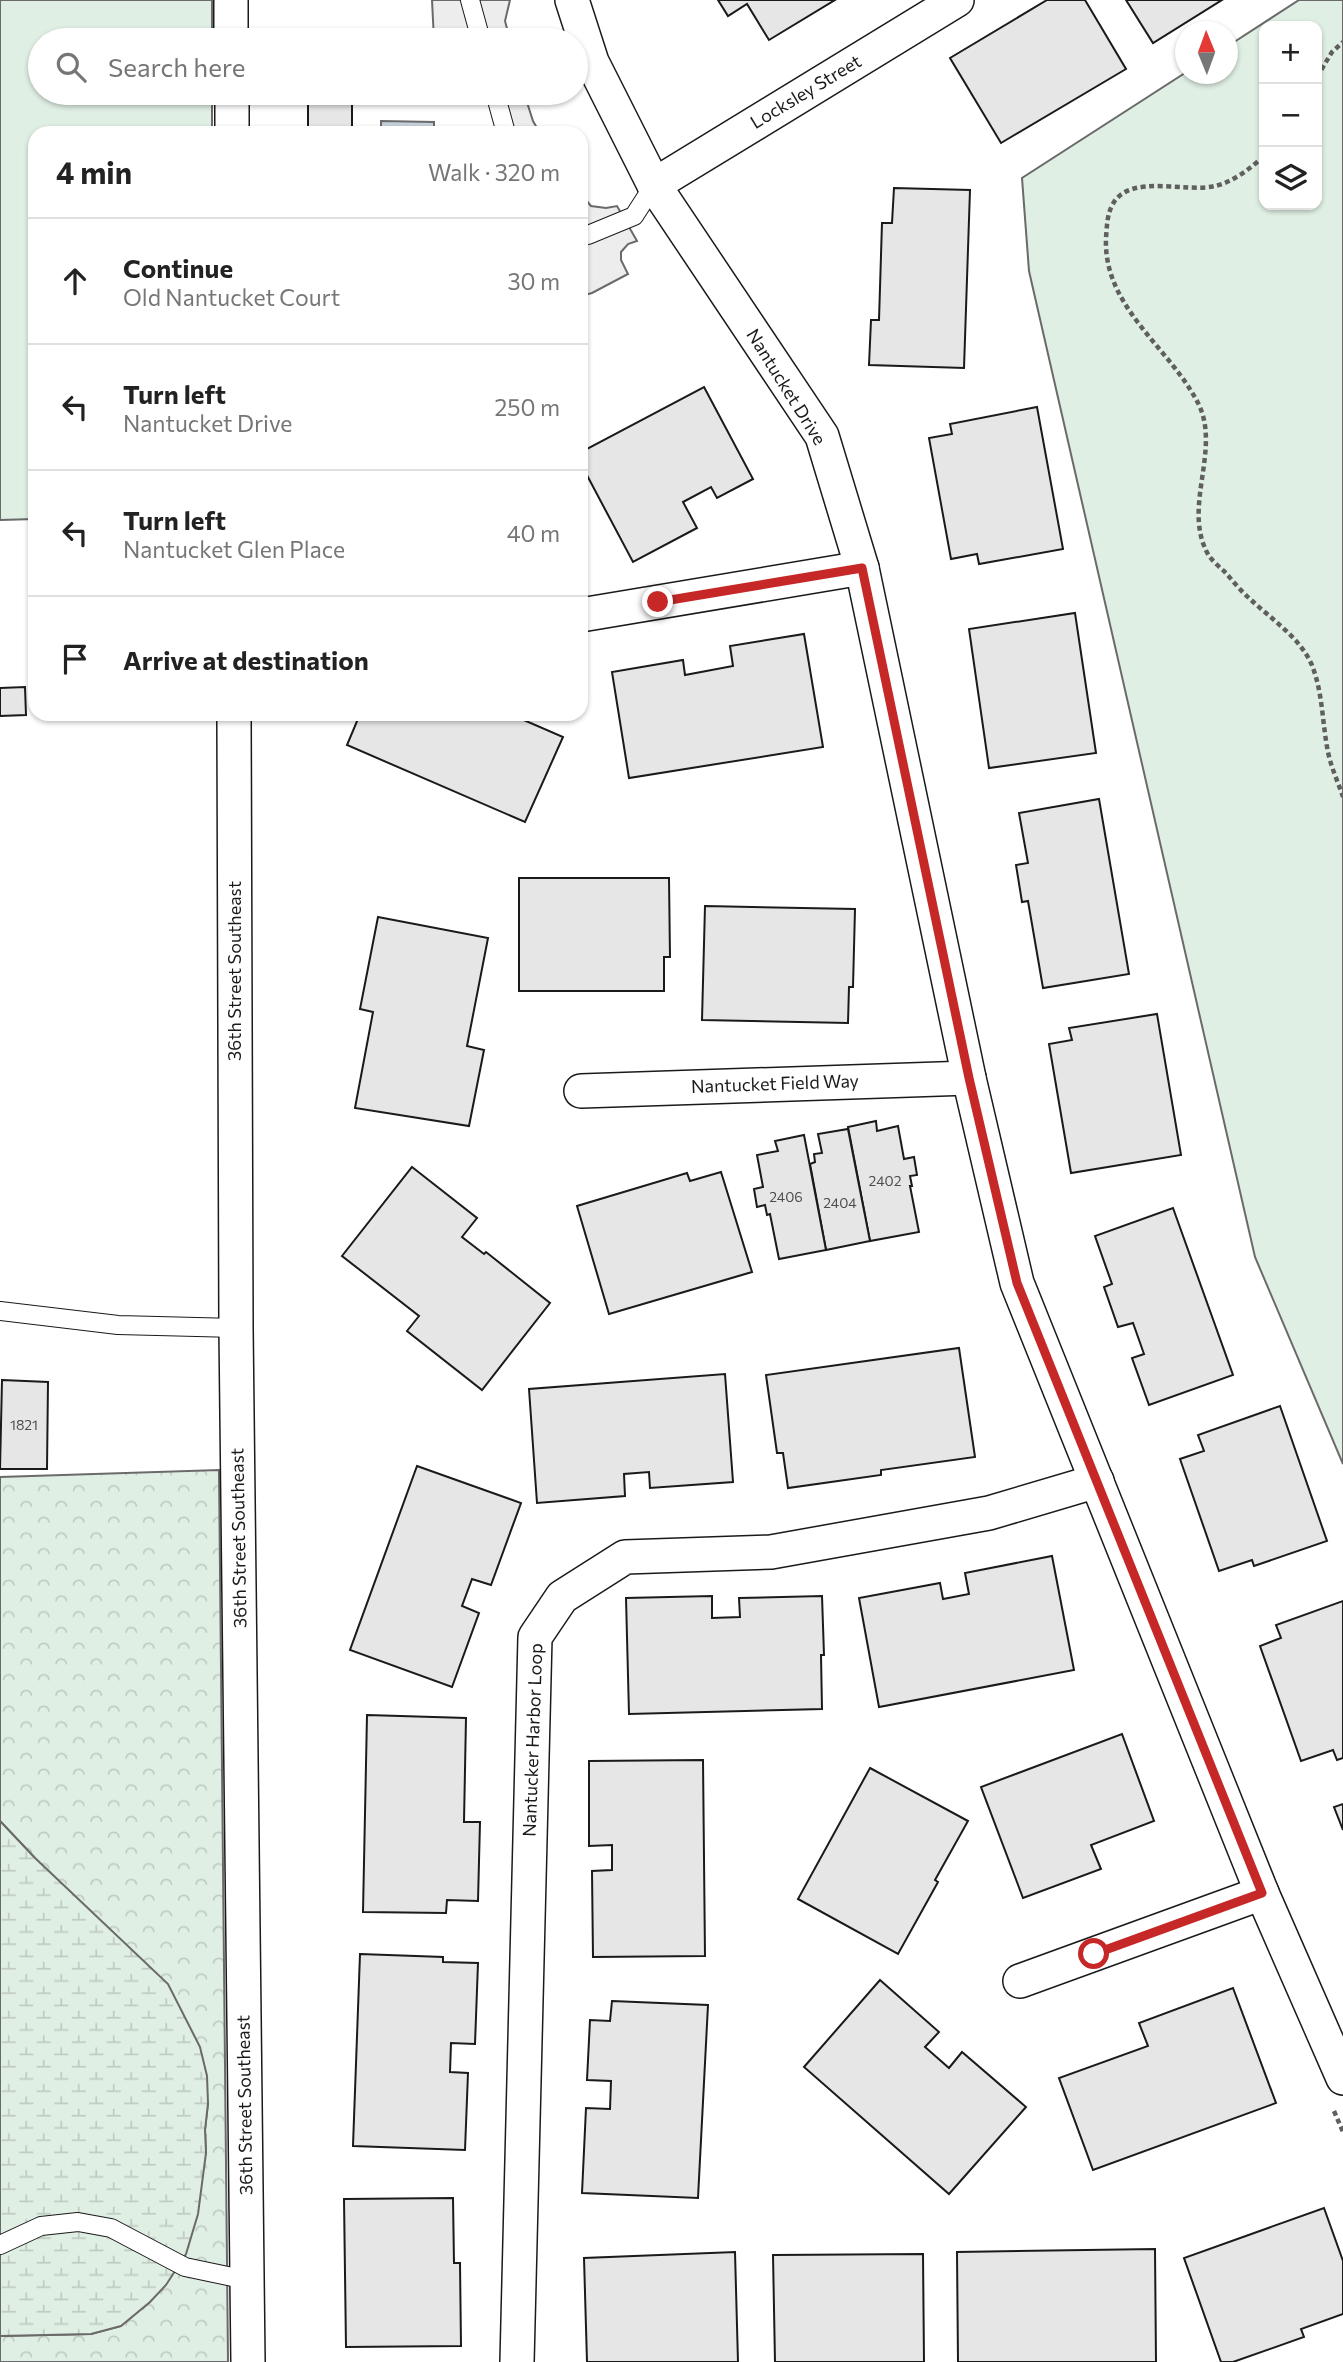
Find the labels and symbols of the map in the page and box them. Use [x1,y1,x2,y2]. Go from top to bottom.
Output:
north arrow [1175,21,1238,84]
street label: Locksley Street [746,49,865,133]
street label: Nantucket Drive [742,324,831,449]
route end [642,586,673,617]
street label: 36th Street Southeast [223,881,245,1061]
street label: Nantucket Field Way [691,1069,859,1097]
house number: 2402 [869,1172,902,1189]
house number: 2406 [769,1188,803,1205]
house number: 2404 [823,1194,857,1211]
house number: 1821 [10,1416,38,1433]
street label: 36th Street Southeast [225,1448,251,1628]
street label: Nantucker Harbor Loop [518,1643,546,1837]
route start [1078,1938,1109,1969]
street label: 36th Street Southeast [231,2015,257,2195]

